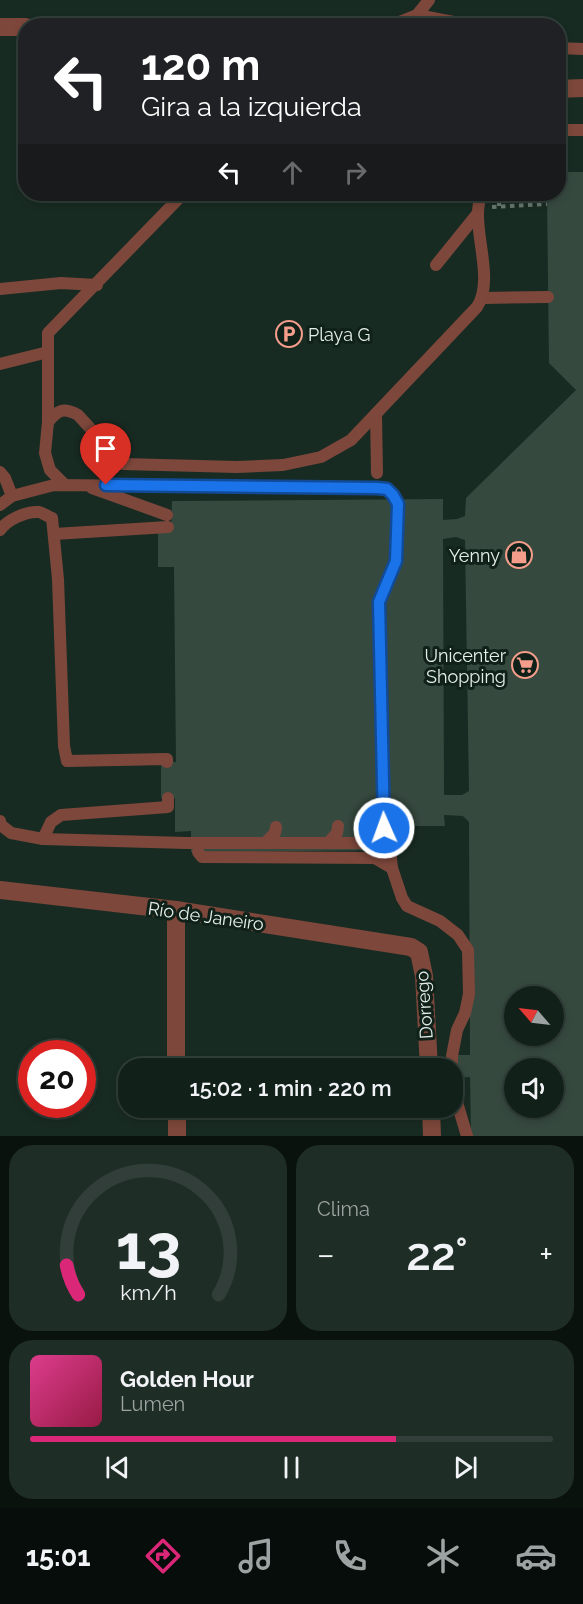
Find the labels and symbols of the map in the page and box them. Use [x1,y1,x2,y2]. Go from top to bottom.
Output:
parking icon: Playa G [274,319,304,349]
place label: Playa G [308,324,370,345]
pin [80,423,131,485]
shop icon: Yenny [504,540,534,570]
place label: Yenny [449,545,500,566]
place label: Unicenter Shopping [425,645,507,687]
supermarket icon: Unicenter Shopping [510,650,540,680]
position arrow [352,796,416,860]
street label: Río de Janeiro [147,897,266,935]
street label: Dorrego [411,970,437,1040]
north arrow [504,986,564,1046]
speed limit sign: 20 [18,1040,96,1118]

